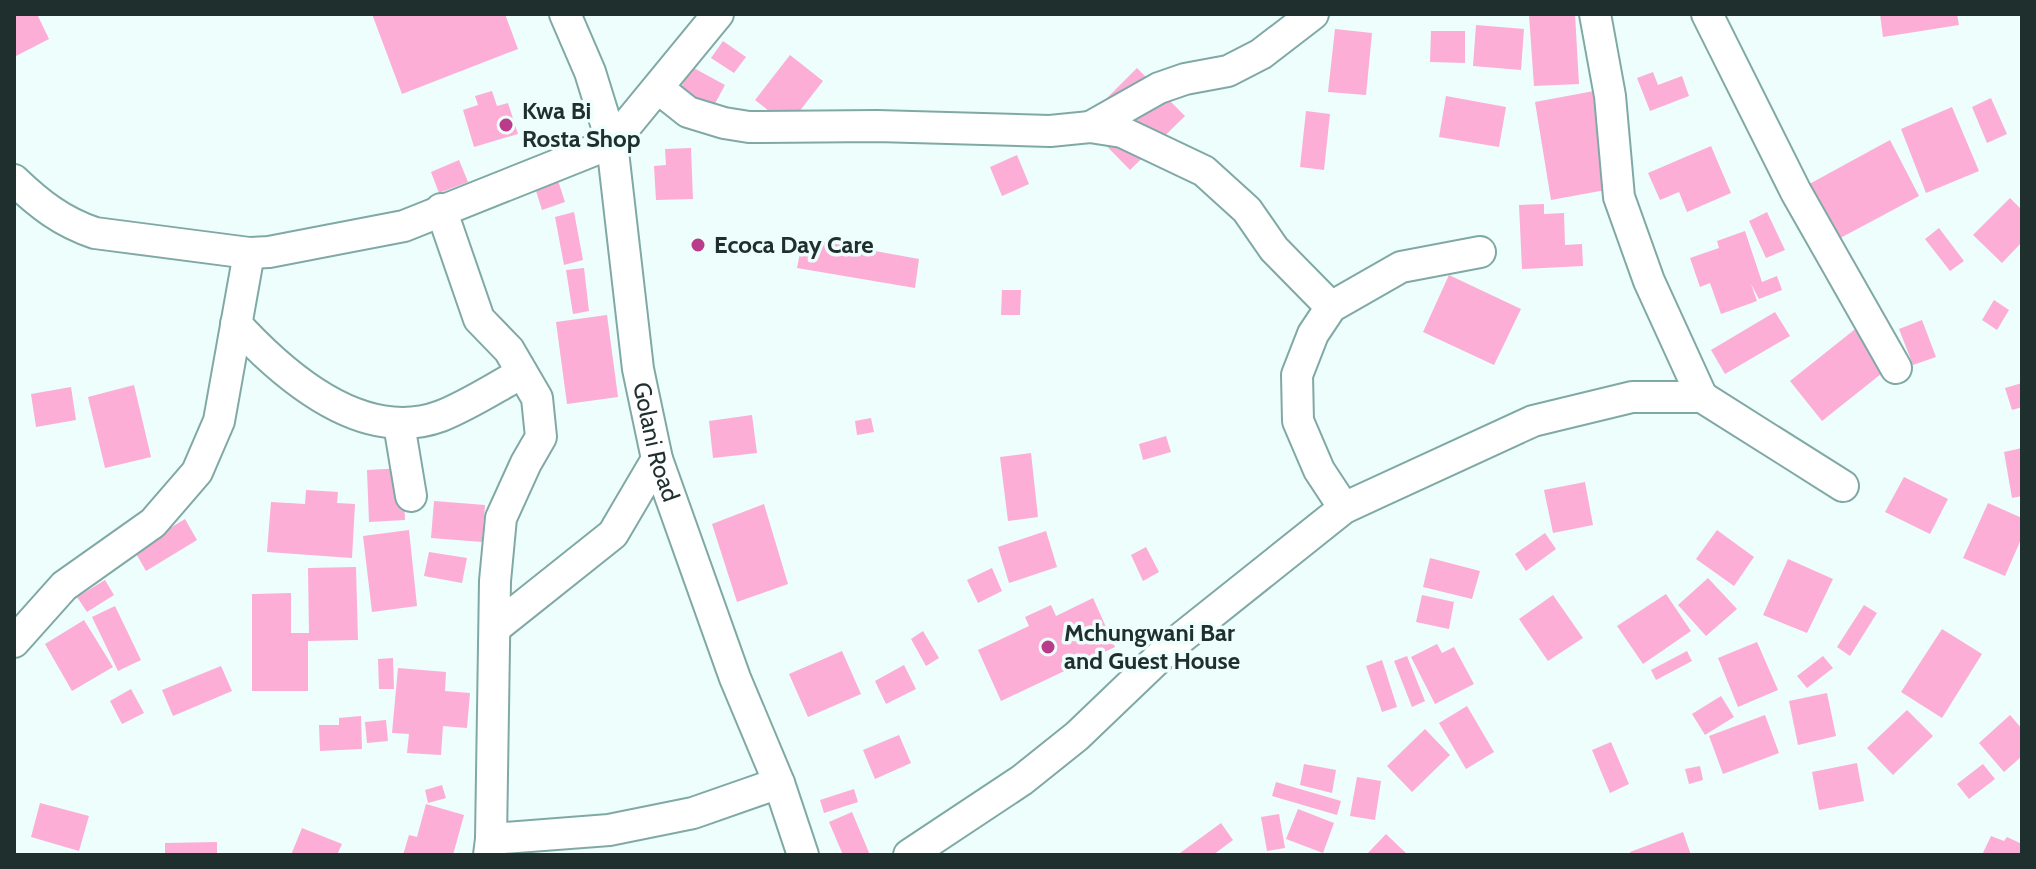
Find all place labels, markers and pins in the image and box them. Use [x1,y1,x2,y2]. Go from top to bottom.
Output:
place label: Kwa Bi Rosta Shop [522,96,641,153]
marker: Kwa Bi Rosta Shop [497,116,515,134]
place label: Ecoca Day Care [714,230,874,259]
marker: Ecoca Day Care [689,236,707,254]
place label: Mchungwani Bar and Guest House [1064,618,1240,675]
marker: Mchungwani Bar and Guest House [1039,638,1057,656]

